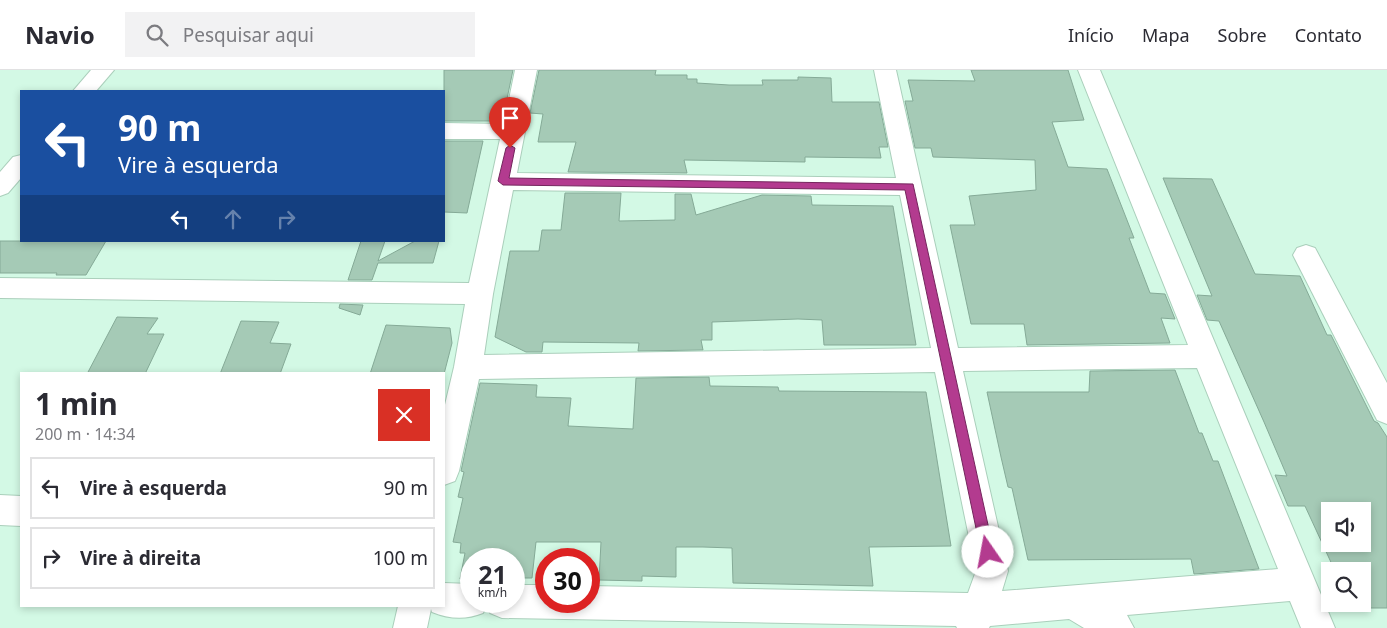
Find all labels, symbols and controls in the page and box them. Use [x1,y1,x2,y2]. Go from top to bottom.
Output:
search box [125,12,475,57]
text: Navio [25,18,95,51]
icon: search [143,21,171,49]
text: Pesquisar aqui [183,22,314,48]
text: Início [1068,23,1114,47]
text: Mapa [1142,23,1190,47]
text: Sobre [1218,23,1267,47]
text: Contato [1295,23,1362,47]
pin [489,97,531,148]
text: 90 m [118,104,201,151]
icon: arrive [496,104,524,132]
icon: left [35,110,100,175]
text: Vire à esquerda [118,149,279,179]
icon: left [166,205,194,233]
icon: ahead [219,205,247,233]
icon: right [272,205,300,233]
text: 1 min [35,383,118,424]
button: close [378,389,430,441]
text: 200 m · 14:34 [35,423,135,445]
icon: left [37,474,65,502]
text: Vire à esquerda [80,475,227,501]
text: 90 m [384,475,428,501]
map controls [1321,502,1371,612]
button: sound [1321,502,1371,552]
position arrow [961,525,1013,577]
icon: right [37,544,65,572]
text: Vire à direita [80,545,201,571]
text: 100 m [373,545,428,571]
speed limit sign: 30 [535,548,600,613]
text: 21 [478,557,507,591]
button: search [1321,562,1371,612]
text: km/h [478,584,507,601]

